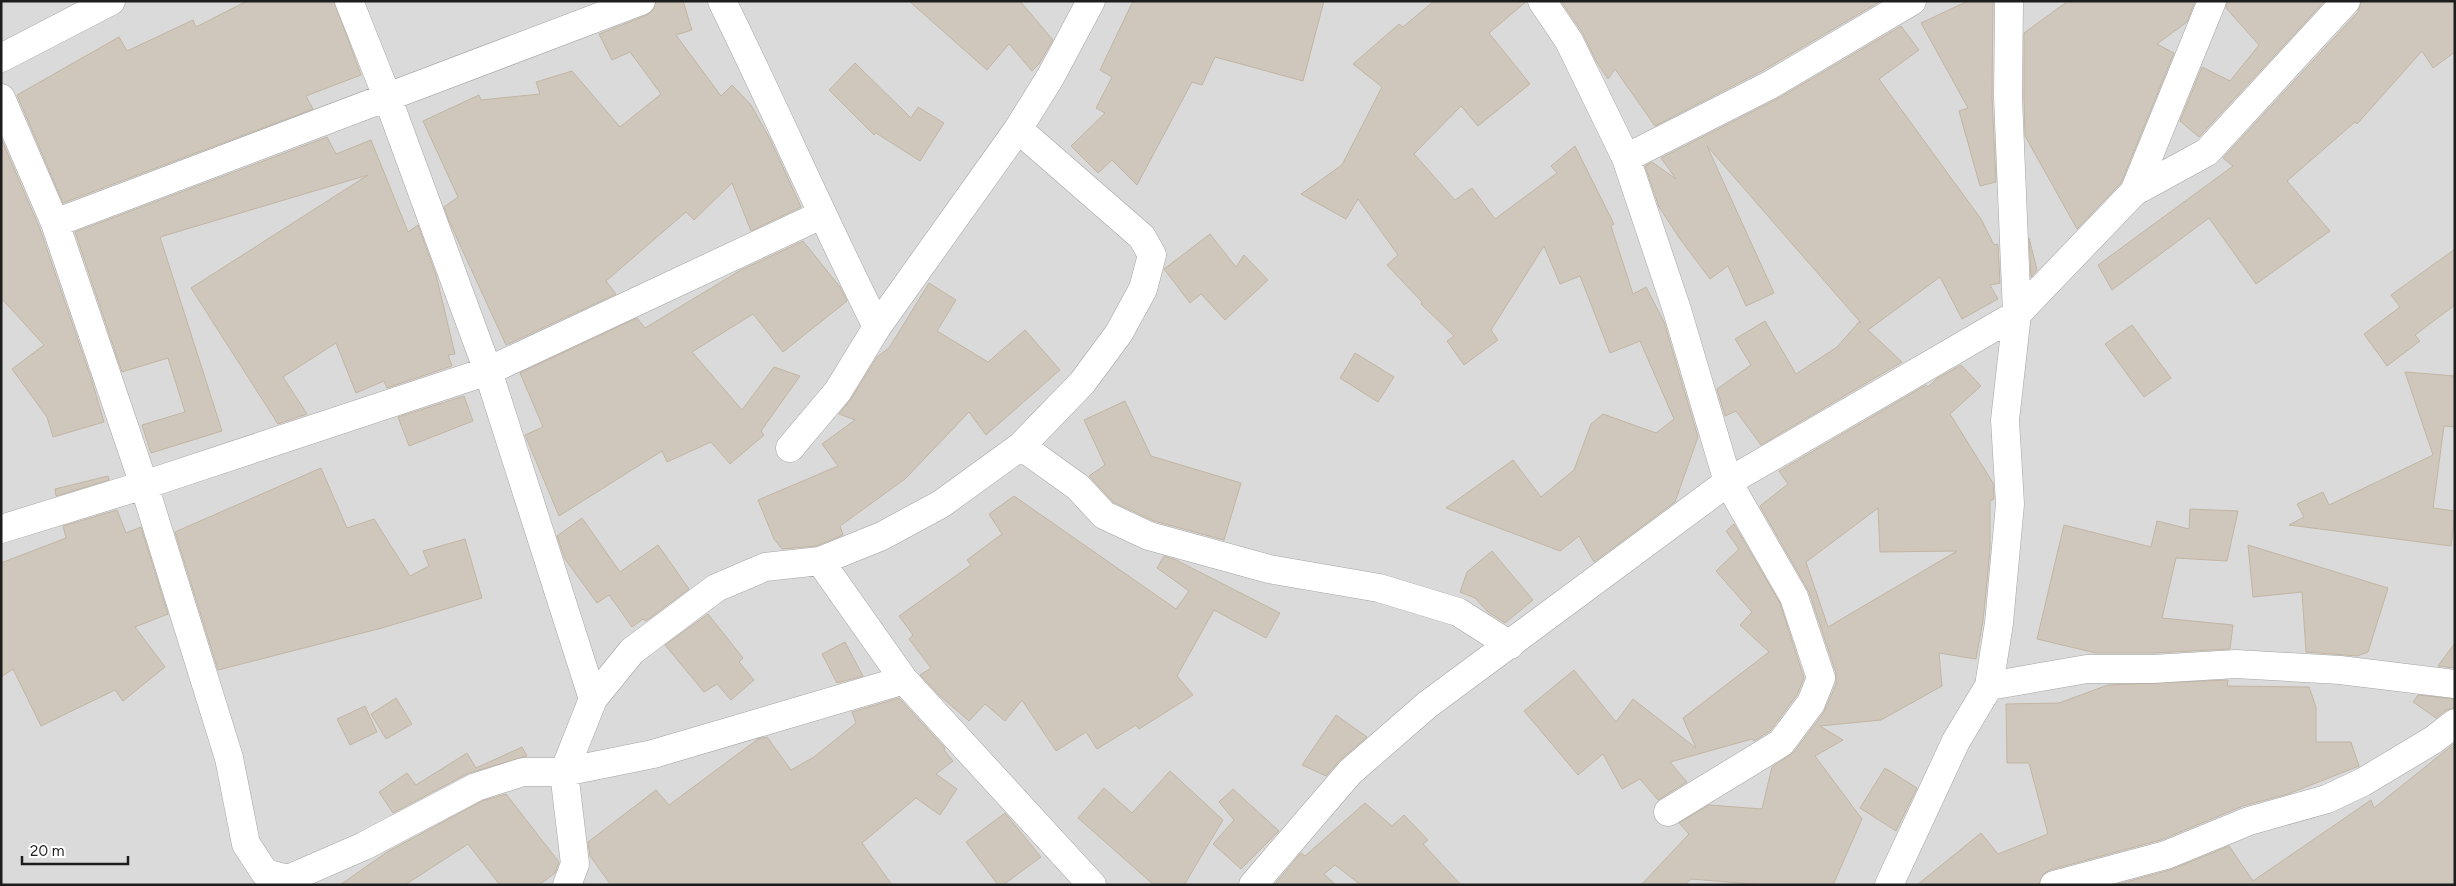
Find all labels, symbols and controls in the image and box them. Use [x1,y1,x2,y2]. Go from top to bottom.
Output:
scale bar [22,834,129,866]
text: 20 m [30,842,64,860]

